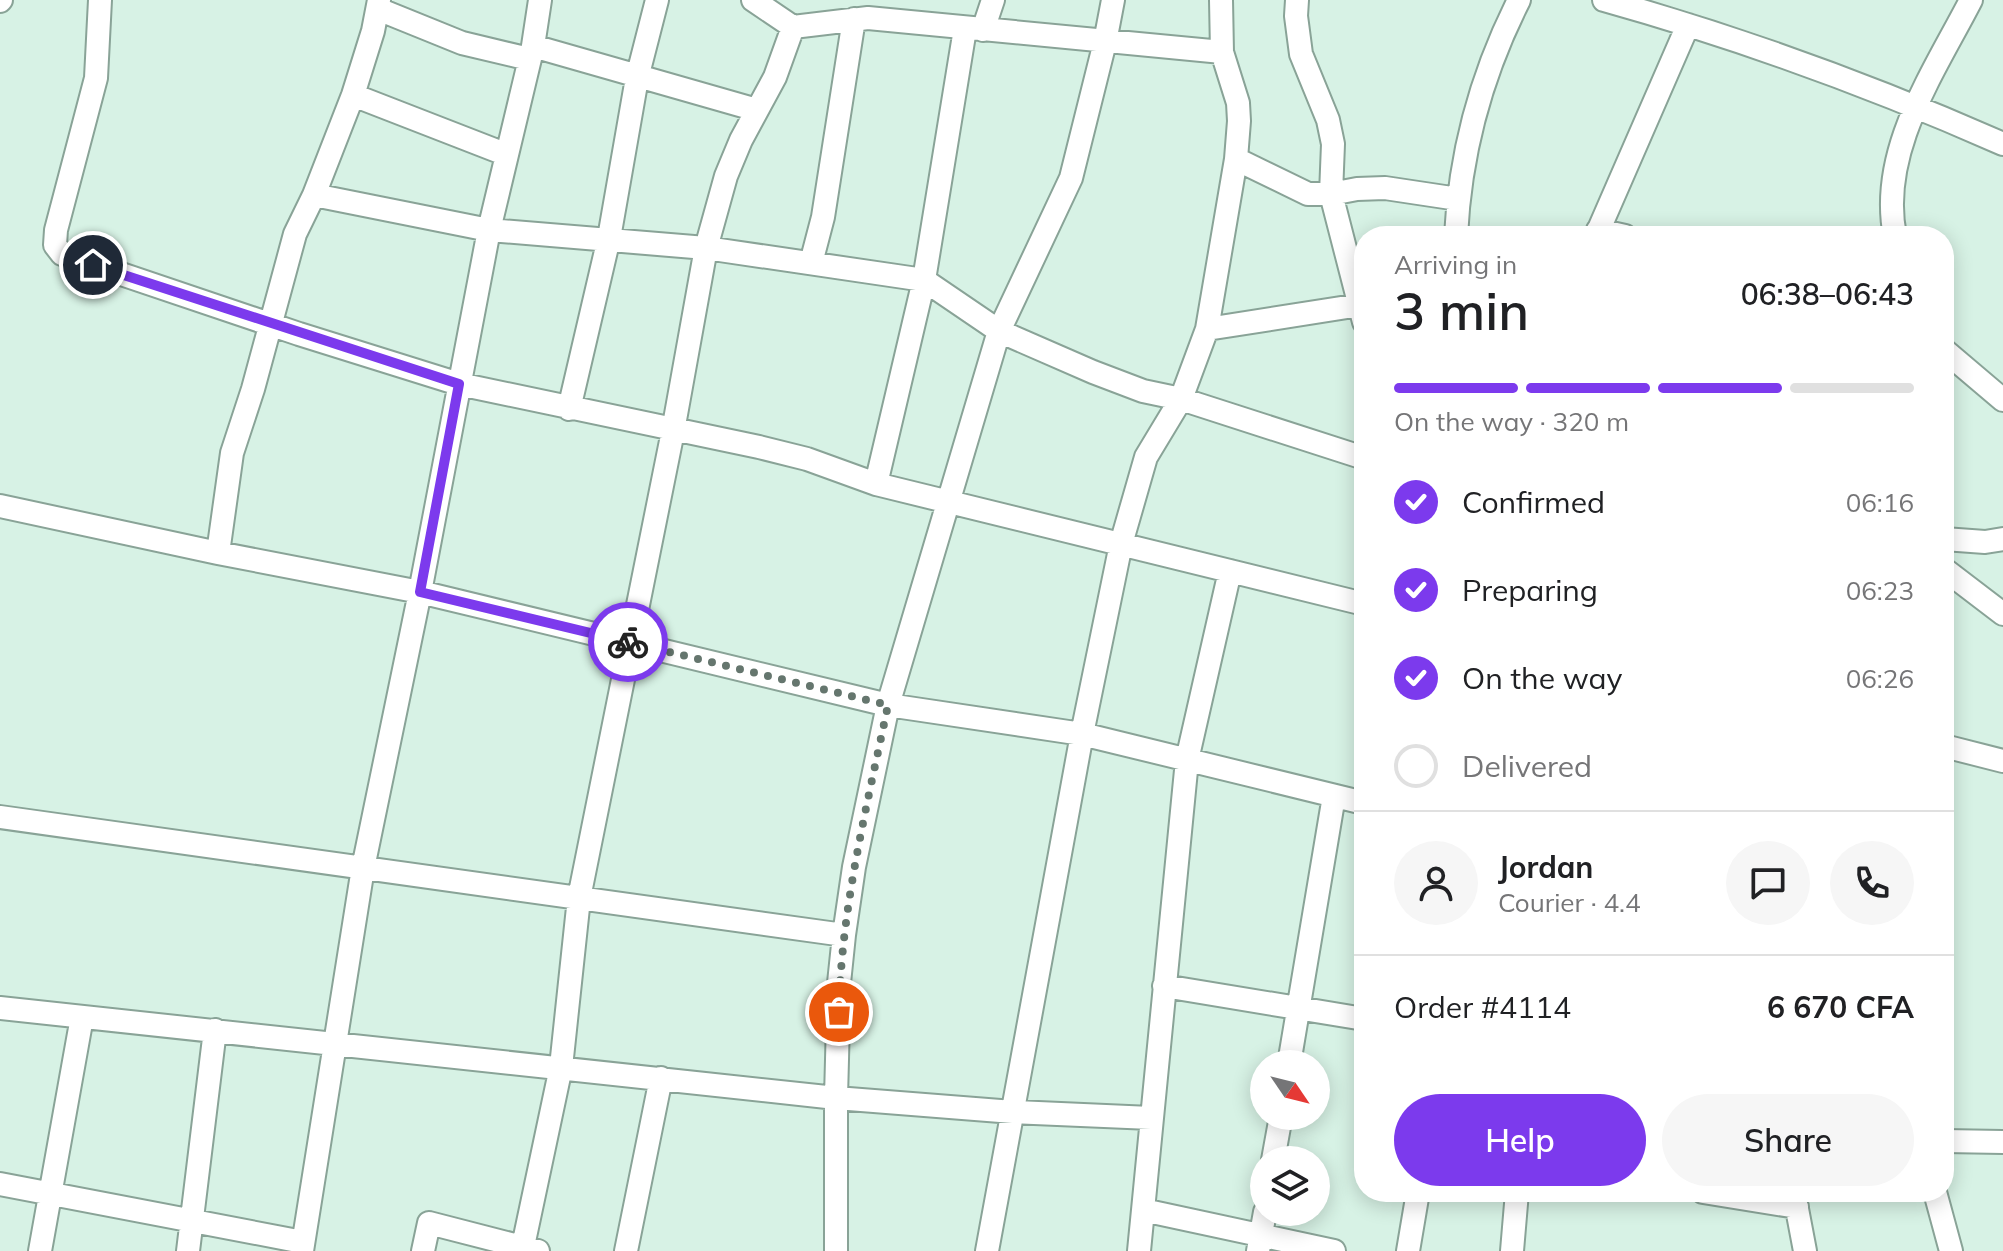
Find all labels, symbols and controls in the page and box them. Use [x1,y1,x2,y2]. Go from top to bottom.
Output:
pin [59,231,127,299]
icon: home [71,243,115,287]
text: Arriving in [1394,248,1517,281]
text: 06:38–06:43 [1741,275,1914,313]
text: 3 min [1394,278,1529,343]
text: On the way · 320 m [1394,405,1629,438]
icon: check [1394,480,1438,524]
text: Confirmed [1462,483,1605,521]
text: 06:16 [1846,486,1914,519]
icon: check [1394,568,1438,612]
text: Preparing [1462,571,1598,609]
text: 06:23 [1846,574,1914,607]
courier [588,602,668,682]
icon: bike [606,620,650,664]
icon: check [1394,656,1438,700]
text: On the way [1462,659,1622,697]
text: 06:26 [1846,662,1914,695]
text: Delivered [1462,747,1592,785]
button: person [1394,841,1478,925]
button: chat [1726,841,1810,925]
button: phone [1830,841,1914,925]
text: Jordan [1498,848,1593,886]
text: Courier · 4.4 [1498,886,1641,919]
pin [805,978,873,1046]
text: Order #4114 [1394,988,1571,1026]
text: 6 670 CFA [1767,988,1914,1026]
icon: bag [817,990,861,1034]
north arrow [1250,1050,1330,1130]
map controls [1250,1050,1330,1226]
button: Help [1394,1094,1646,1186]
button: Share [1662,1094,1914,1186]
button: layers [1250,1146,1330,1226]

